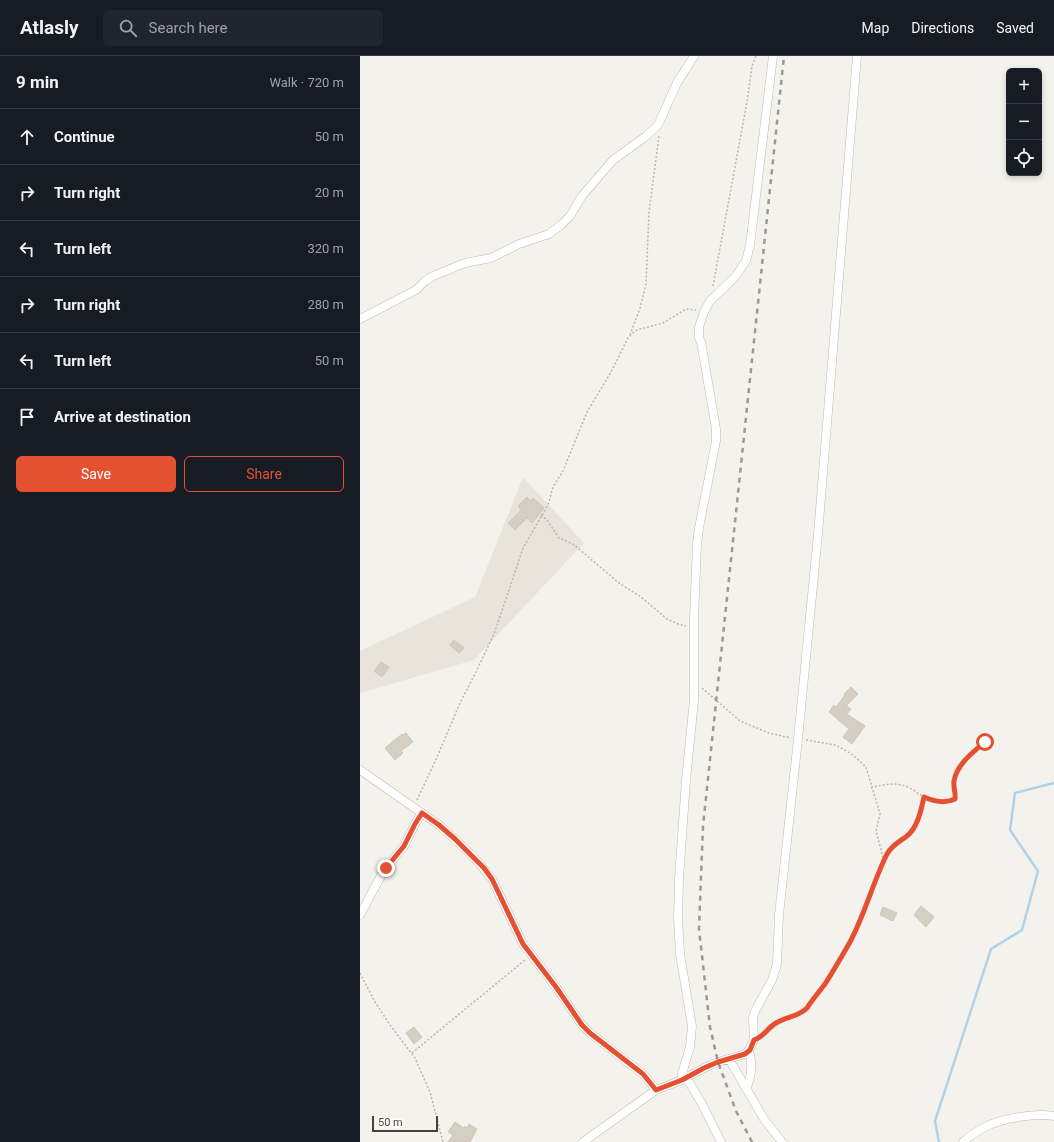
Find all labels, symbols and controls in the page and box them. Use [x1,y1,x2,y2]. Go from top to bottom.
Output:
search box [103,10,383,46]
text: Atlasly [20,16,79,39]
icon: search [117,17,139,39]
text: Search here [149,19,228,37]
text: Map [862,20,889,36]
text: Directions [911,20,974,36]
text: Saved [996,20,1034,36]
map controls [1006,68,1042,176]
button: + [1006,68,1042,104]
text: 9 min [16,72,59,92]
text: Walk · 720 m [269,75,344,90]
button: − [1006,104,1042,140]
icon: ahead [16,126,38,148]
text: Continue [54,128,115,146]
text: 50 m [315,129,344,144]
button: locate [1006,140,1042,176]
icon: right [16,182,38,204]
text: Turn right [54,184,120,202]
text: 20 m [315,185,344,200]
icon: left [16,238,38,260]
text: Turn left [54,240,111,258]
text: 320 m [307,241,344,256]
icon: right [16,294,38,316]
text: Turn right [54,296,120,314]
text: 280 m [307,297,344,312]
icon: left [16,350,38,372]
text: Turn left [54,352,111,370]
text: 50 m [315,353,344,368]
icon: arrive [16,406,38,428]
text: Arrive at destination [54,408,191,426]
button: Save [16,456,176,492]
button: Share [184,456,344,492]
route start [976,733,994,751]
route end [377,859,395,877]
scale bar [372,1114,438,1133]
text: 50 m [378,1116,403,1129]

